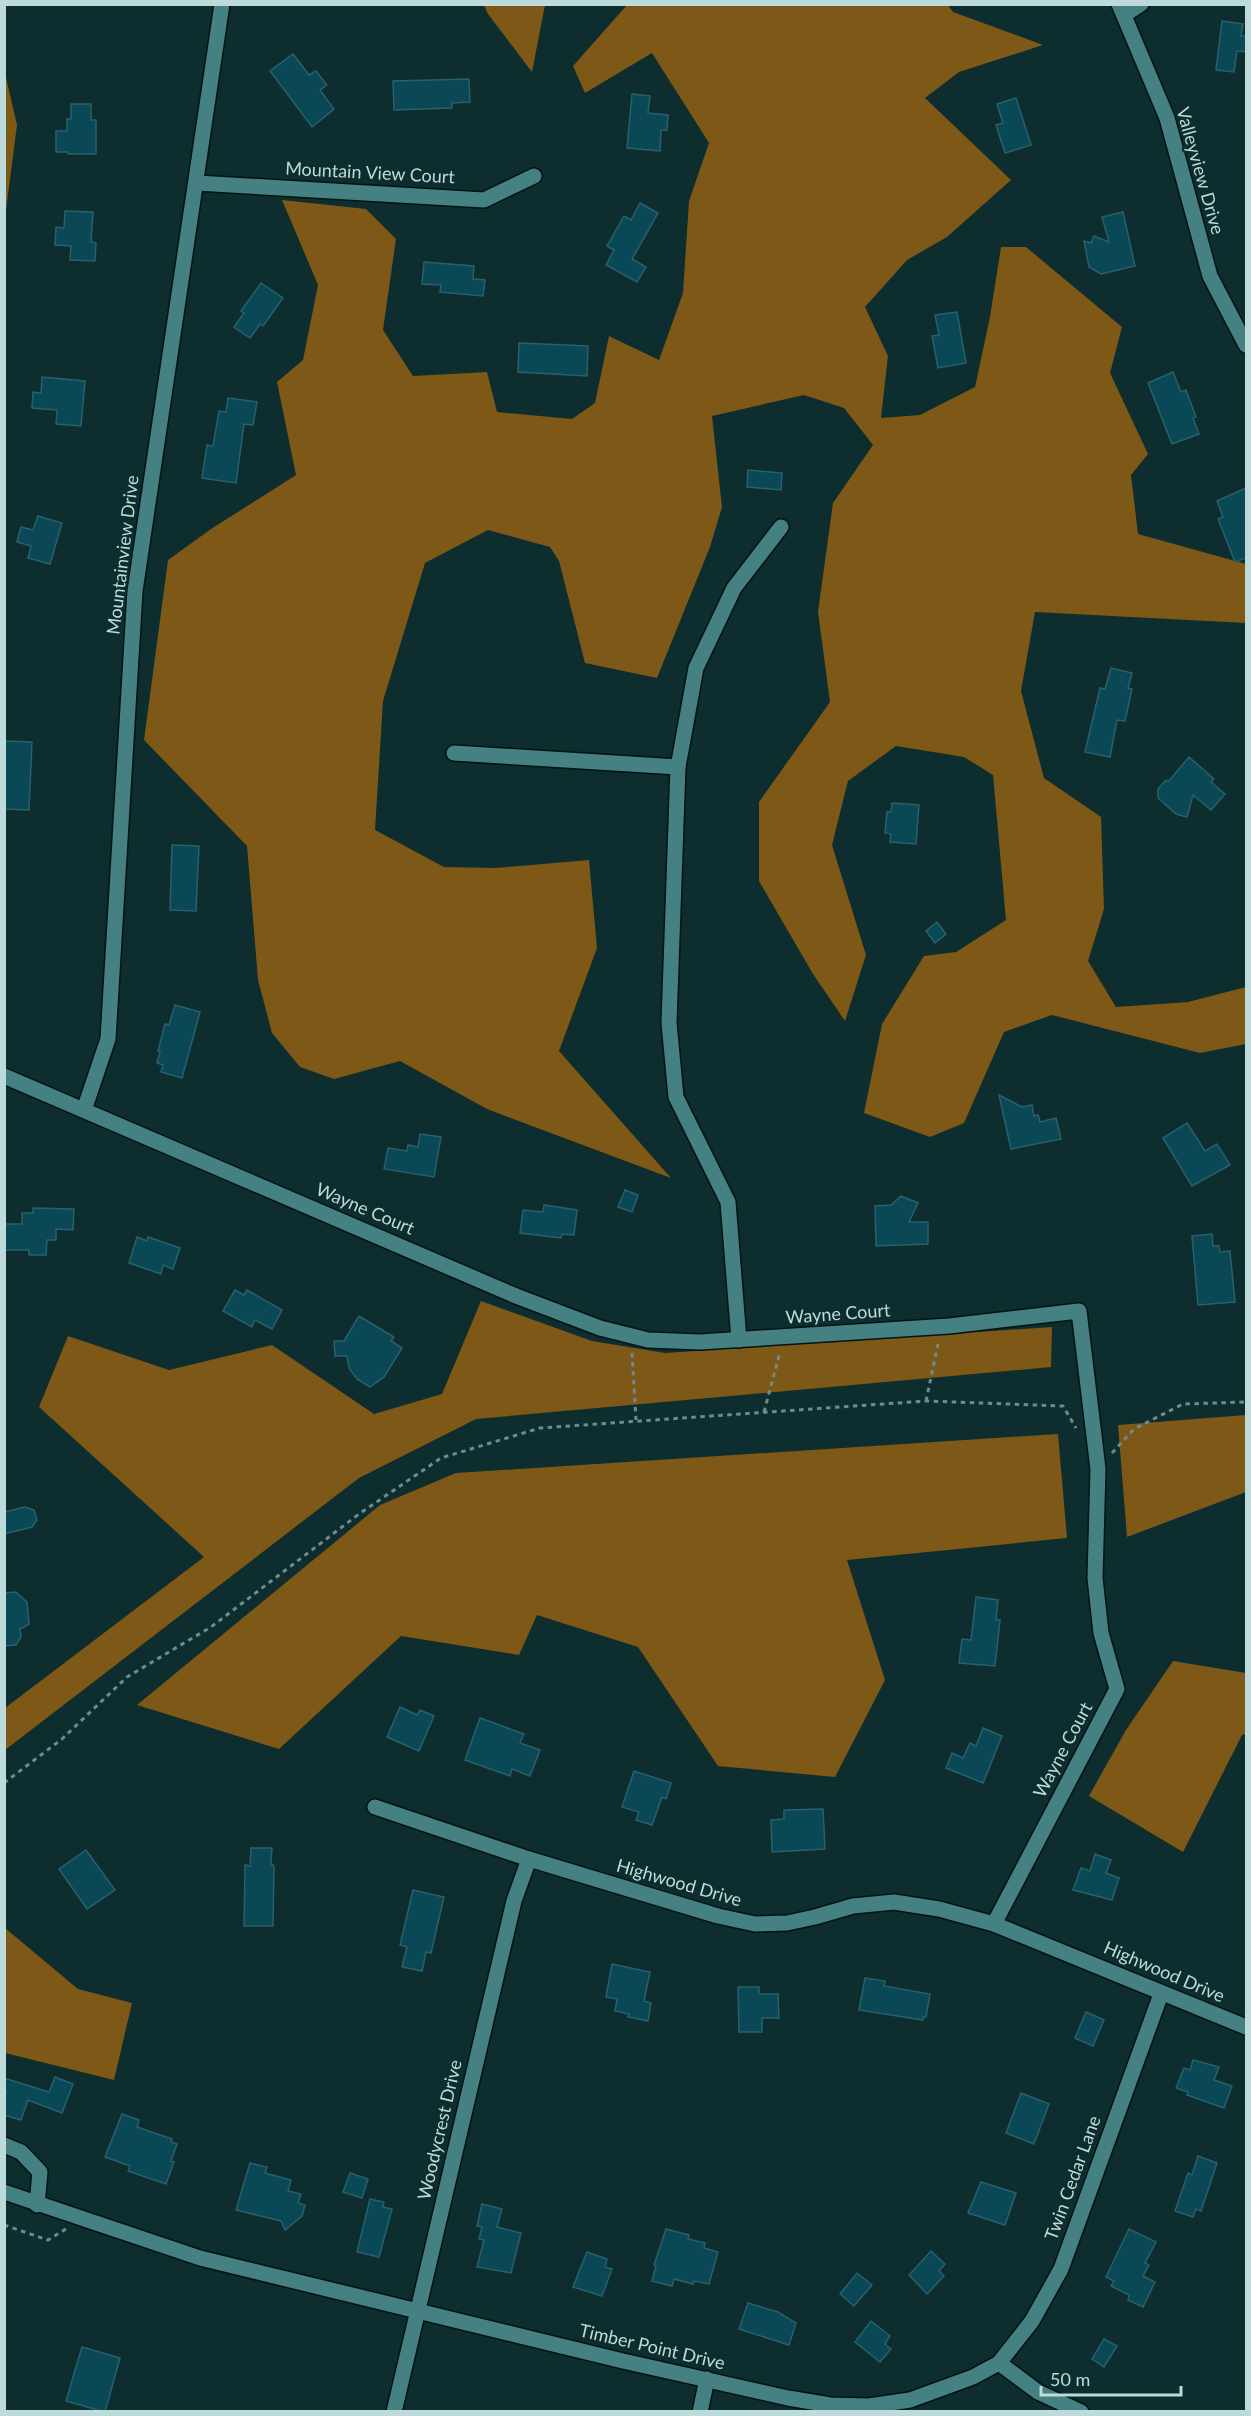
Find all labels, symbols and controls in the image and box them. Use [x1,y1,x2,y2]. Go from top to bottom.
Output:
street label: Valleyview Drive [1172,105,1230,237]
street label: Mountain View Court [285,157,456,187]
street label: Mountainview Drive [101,474,143,636]
street label: Wayne Court [313,1177,418,1239]
street label: Wayne Court [785,1298,892,1328]
street label: Wayne Court [1028,1698,1097,1801]
street label: Highwood Drive [614,1854,744,1910]
street label: Highwood Drive [1101,1936,1228,2006]
street label: Woodycrest Drive [412,2058,466,2202]
street label: Twin Cedar Lane [1039,2112,1105,2243]
street label: Timber Point Drive [577,2319,727,2373]
scale bar [1041,2359,1180,2397]
text: 50 m [1050,2368,1090,2390]

